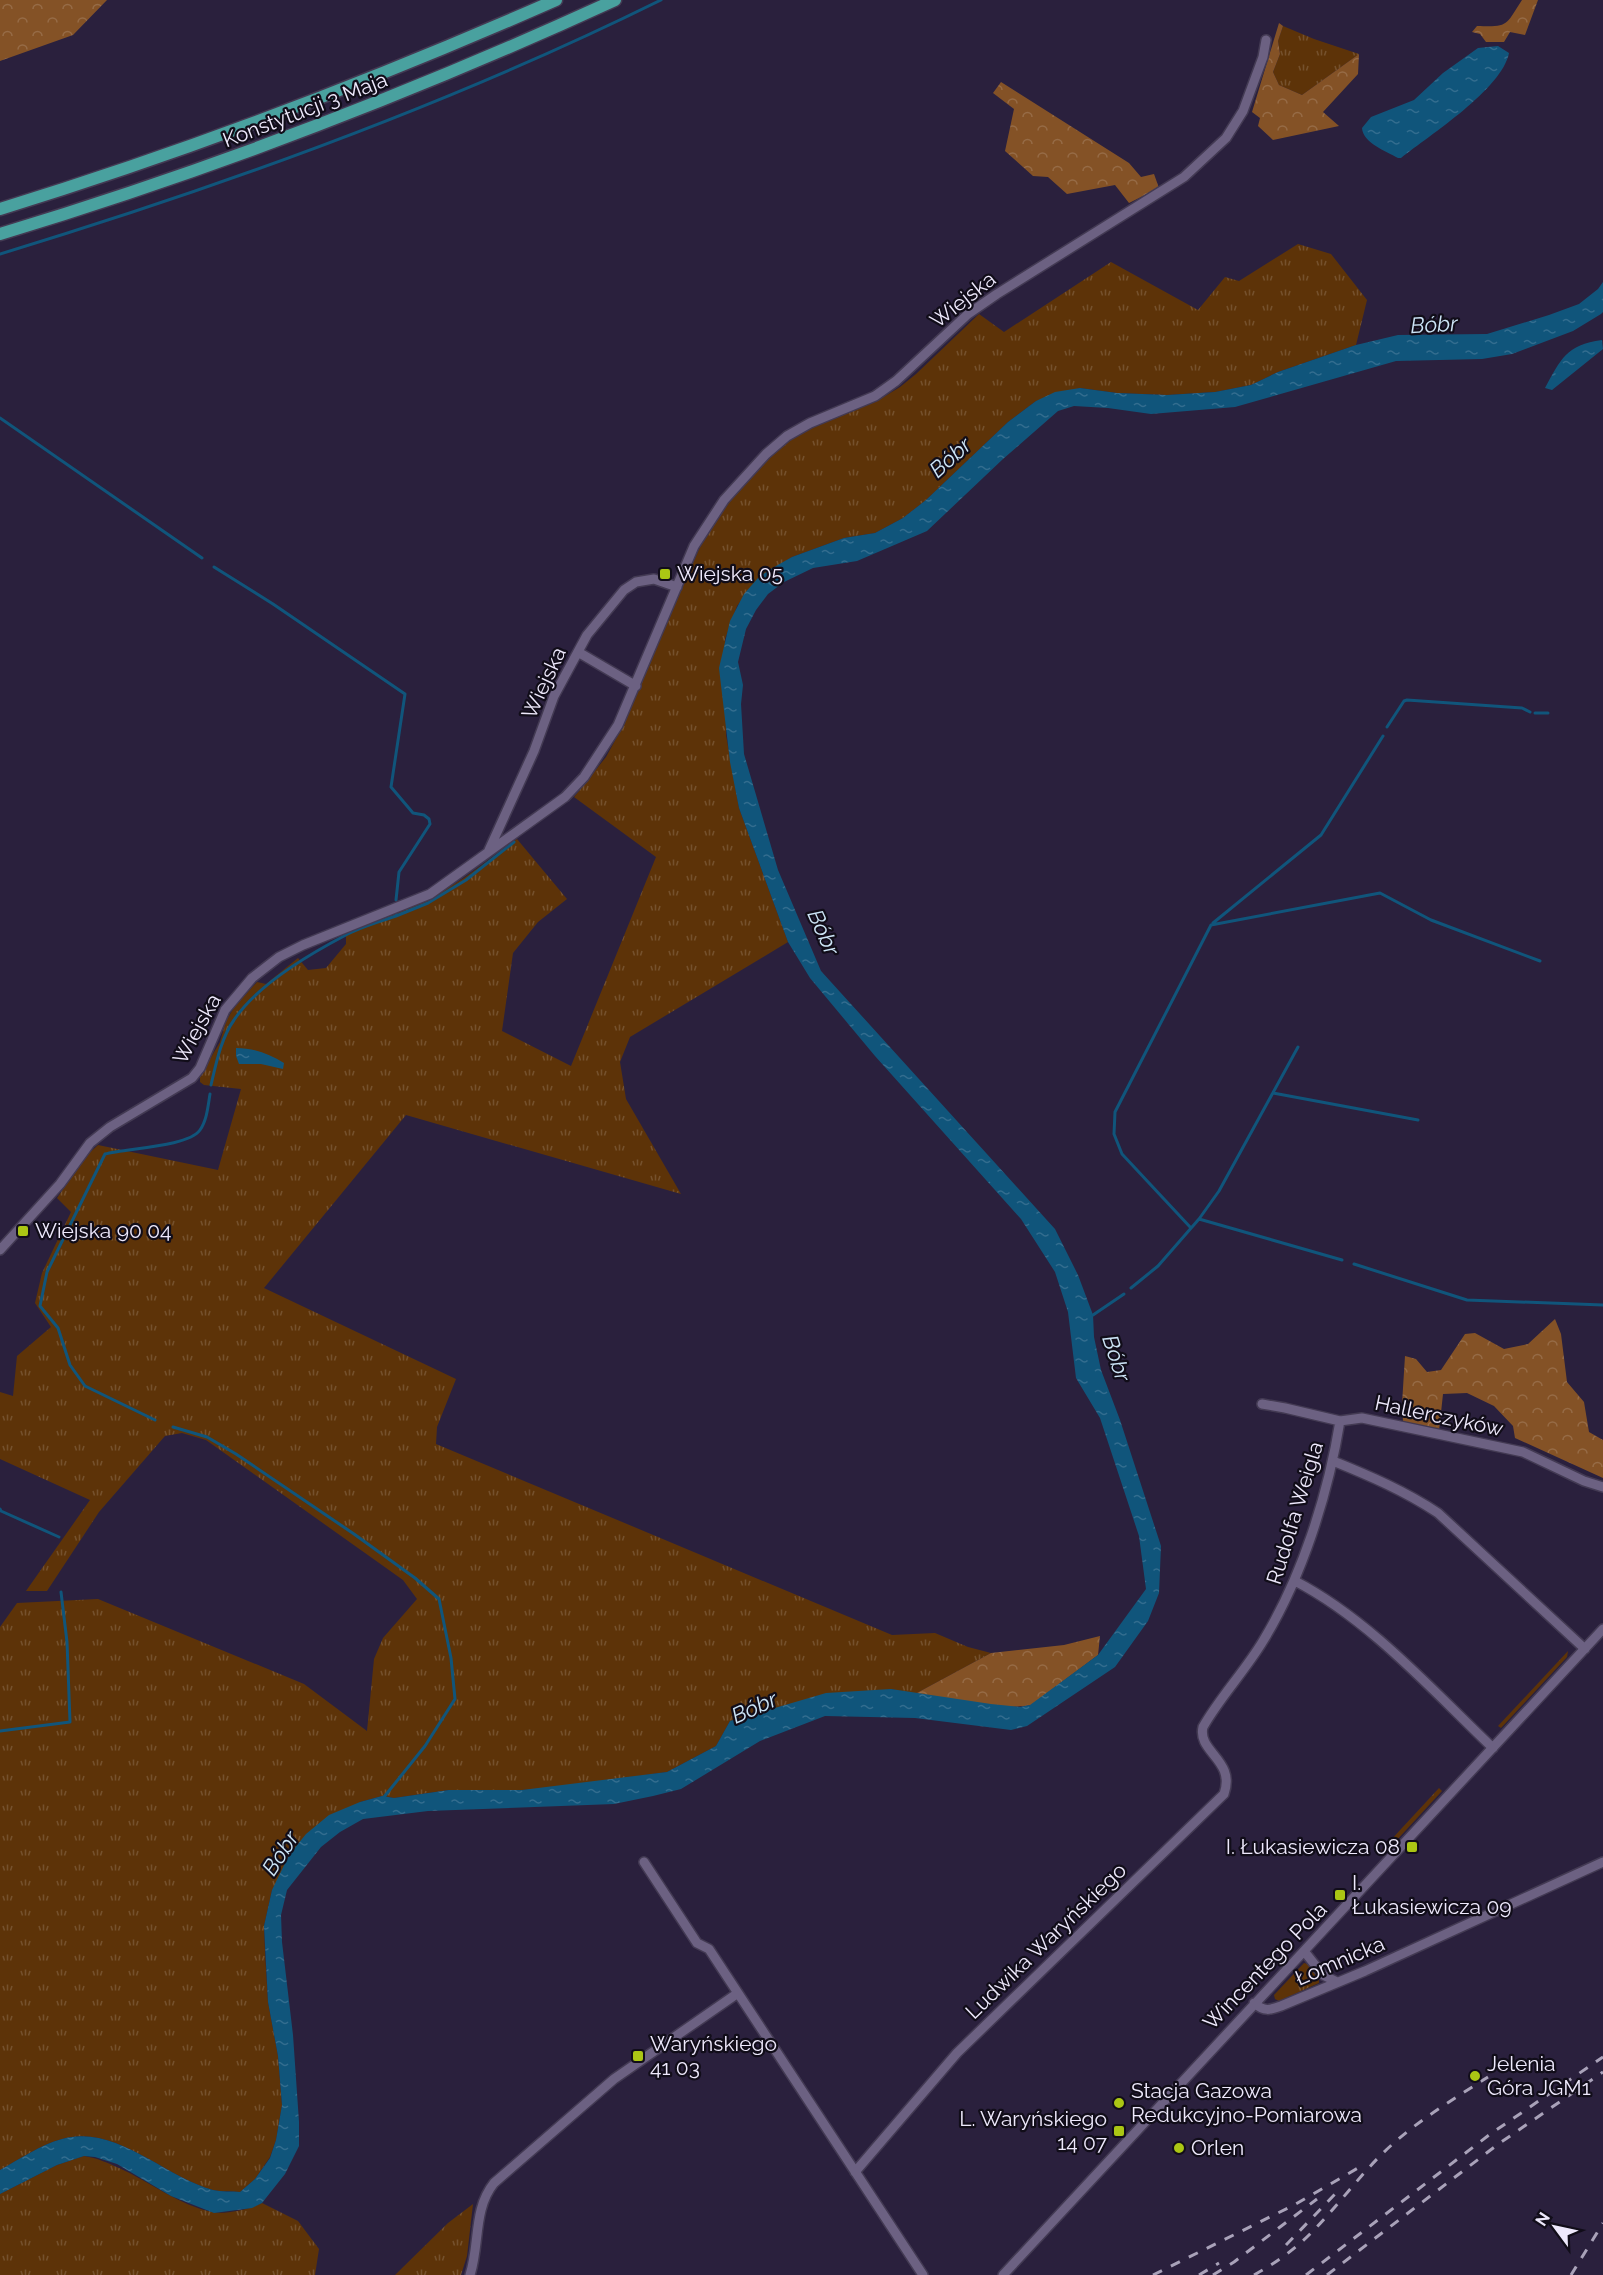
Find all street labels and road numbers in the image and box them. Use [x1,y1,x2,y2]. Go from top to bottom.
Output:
street label: Konstytucji 3 Maja [219,67,391,152]
street label: Wiejska [925,266,1000,333]
street label: Wiejska [516,643,571,723]
street label: Wiejska [167,989,226,1068]
street label: Hallerczyków [1373,1390,1506,1441]
street label: Rudolfa Weigla [1261,1438,1328,1587]
street label: Ludwika Waryńskiego [960,1857,1131,2024]
street label: Wincentego Pola [1198,1897,1332,2034]
street label: Łomnicka [1291,1931,1388,1991]

